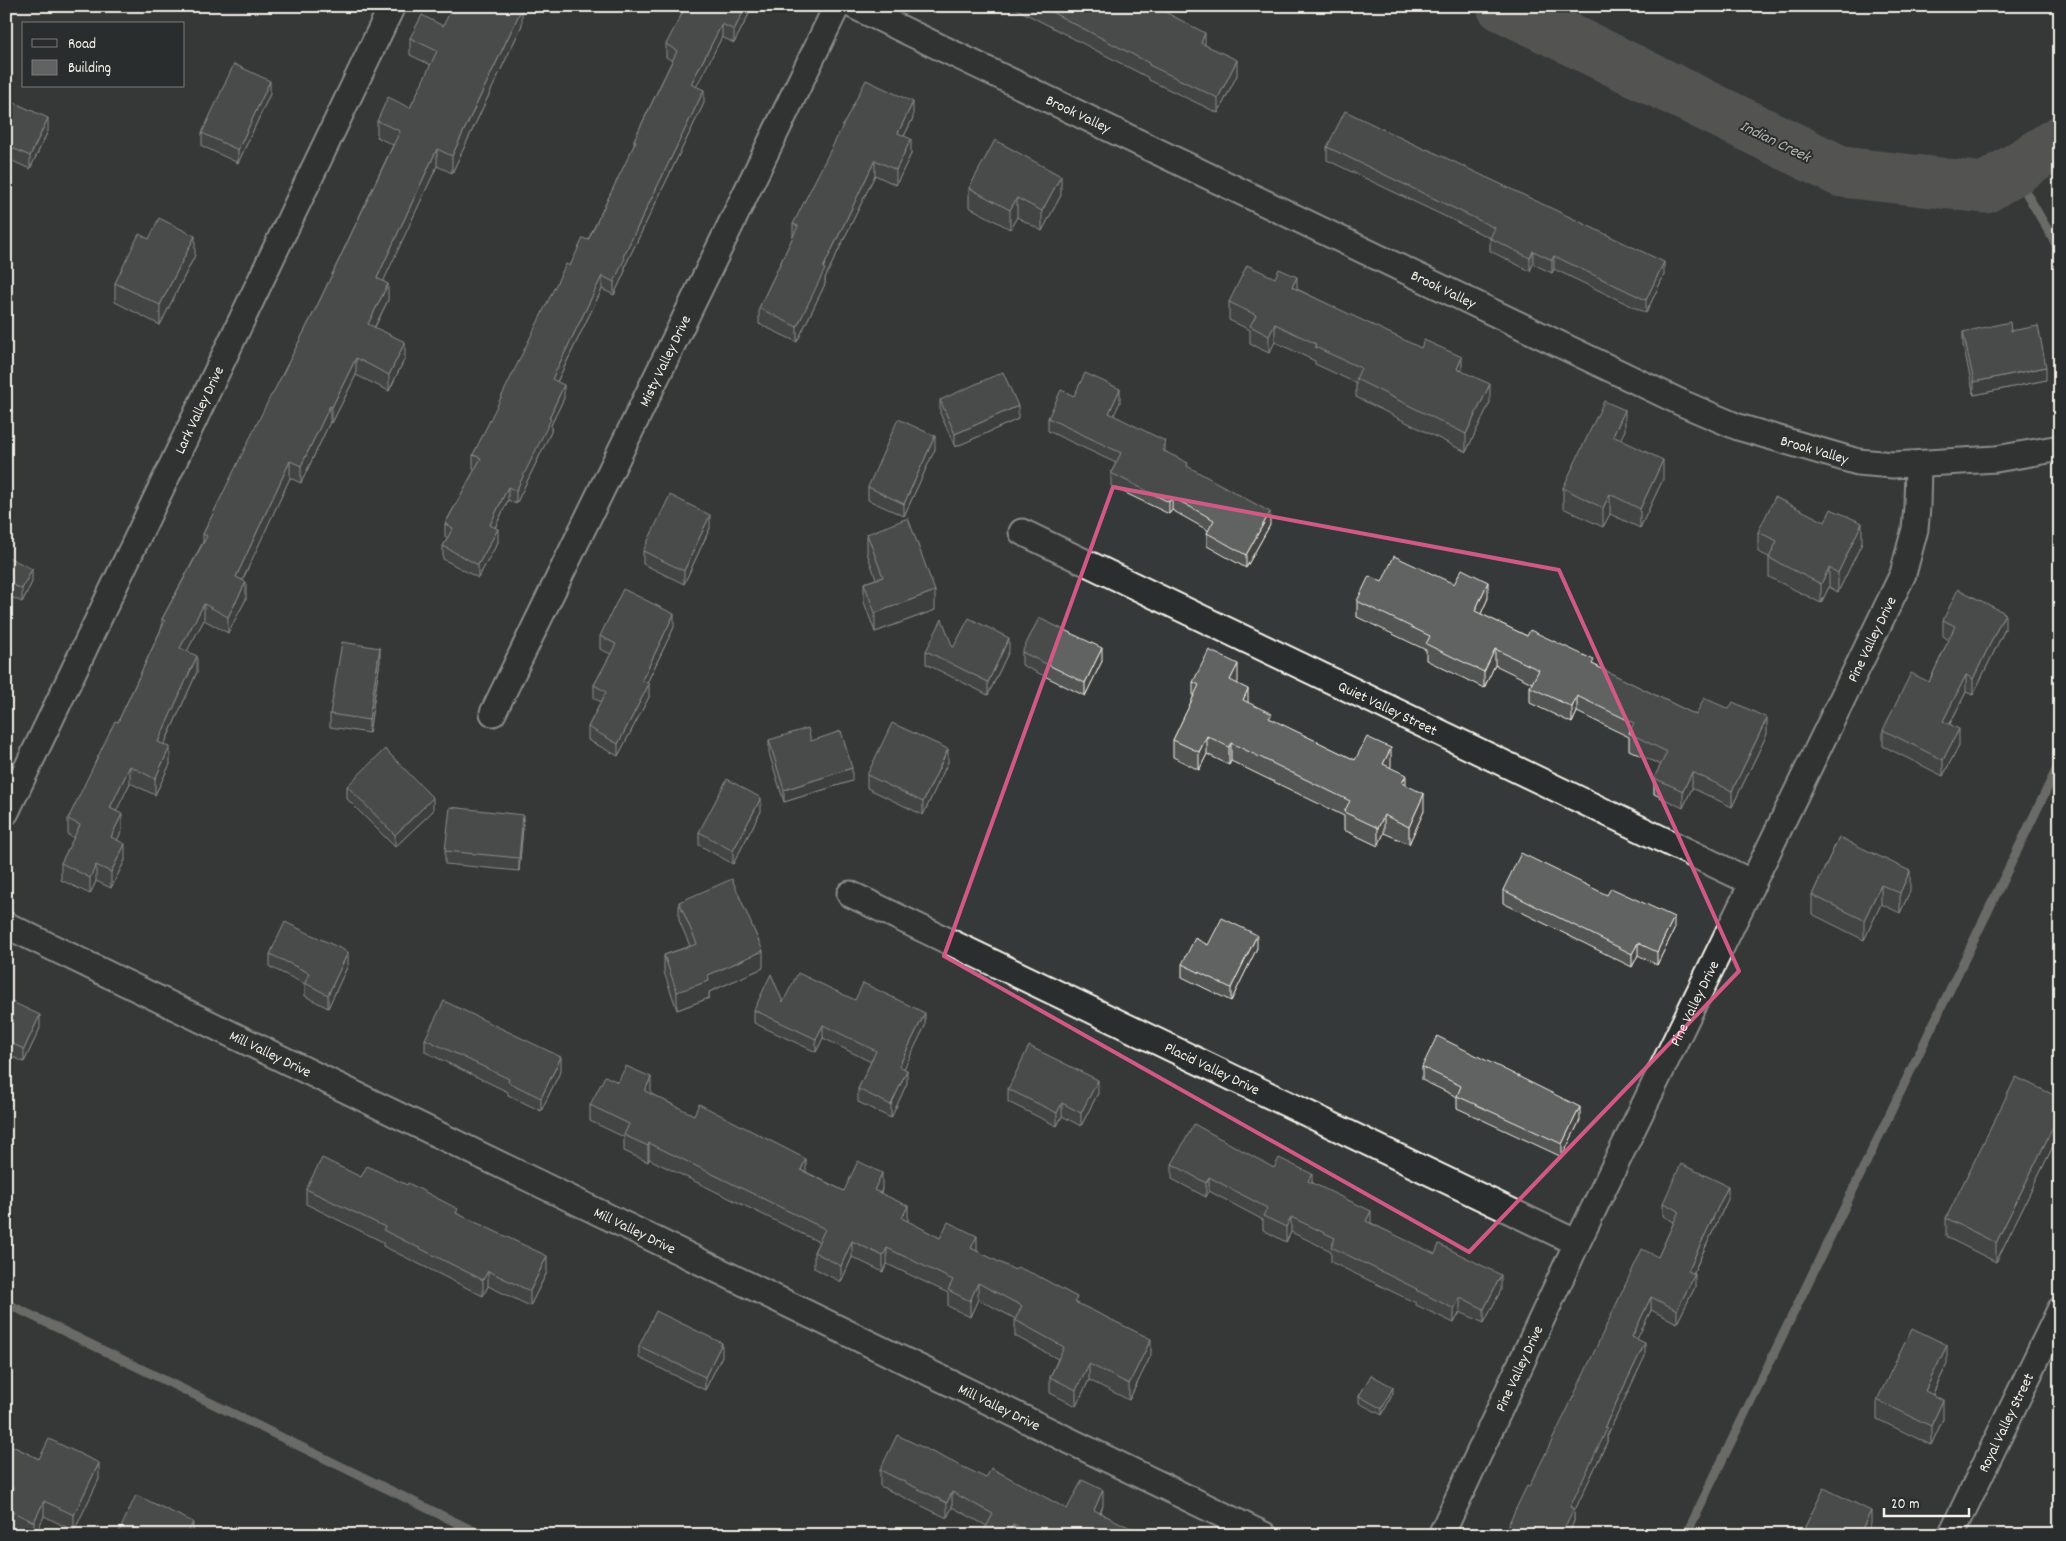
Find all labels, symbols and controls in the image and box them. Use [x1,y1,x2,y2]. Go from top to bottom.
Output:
legend [22,22,185,88]
text: Road [68,34,96,56]
text: Building [68,58,111,80]
street label: Brook Valley [1041,90,1115,141]
water label: Indian Creek [1736,115,1815,170]
street label: Brook Valley [1407,266,1480,316]
street label: Misty Valley Drive [635,312,698,411]
street label: Lark Valley Drive [170,363,231,458]
street label: Brook Valley [1777,431,1852,472]
street label: Pine Valley Drive [1843,593,1904,687]
street label: Quiet Valley Street [1334,676,1441,743]
street label: Pine Valley Drive [1665,957,1726,1051]
street label: Mill Valley Drive [225,1026,315,1084]
street label: Placid Valley Drive [1160,1038,1263,1102]
street label: Mill Valley Drive [589,1203,679,1261]
street label: Pine Valley Drive [1491,1322,1550,1416]
street label: Royal Valley Street [1974,1369,2041,1477]
street label: Mill Valley Drive [954,1379,1044,1438]
scale bar [1884,1486,1968,1518]
text: 20 m [1891,1494,1919,1516]

